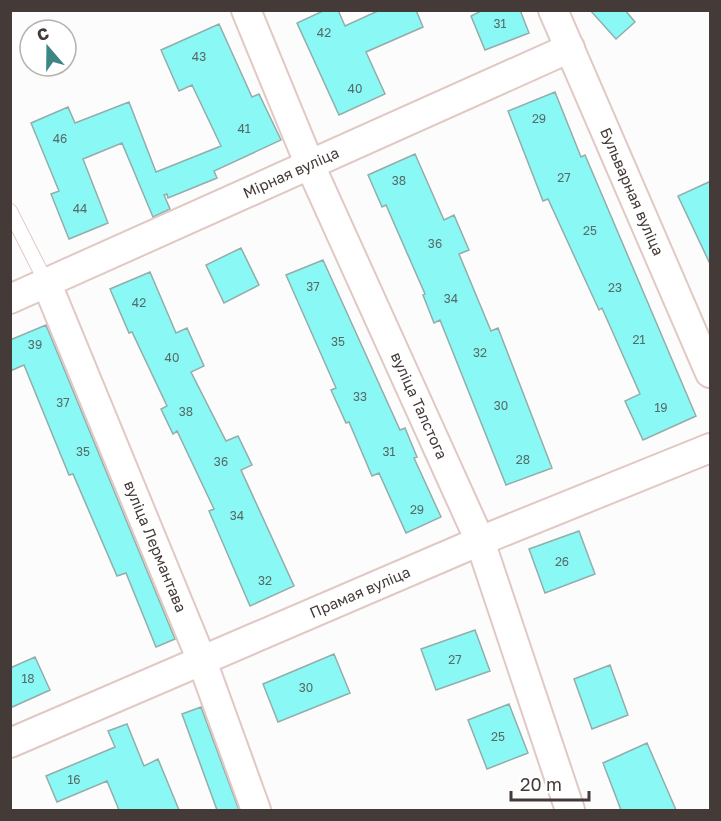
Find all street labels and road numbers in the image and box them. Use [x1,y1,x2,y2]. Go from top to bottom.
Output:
street label: Бульварная вуліца [597,125,668,258]
street label: Мірная вуліца [240,143,341,201]
street label: вуліца Талстога [388,349,452,462]
street label: вуліца Лермантава [121,478,191,615]
street label: Прамая вуліца [307,562,413,621]

